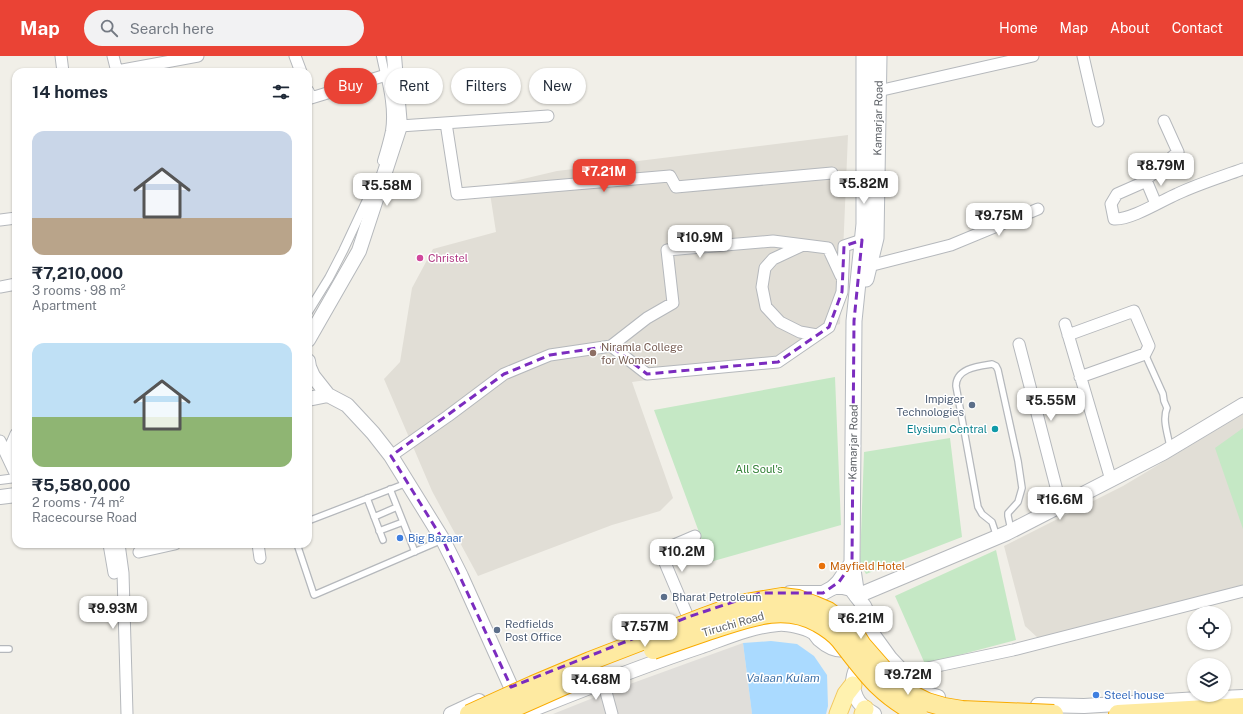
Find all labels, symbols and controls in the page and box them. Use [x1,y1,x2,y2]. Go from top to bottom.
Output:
search box [84,10,364,46]
text: Map [20,17,60,39]
icon: search [98,17,120,39]
text: Search here [130,20,214,37]
text: Home [999,20,1038,36]
text: Map [1060,20,1088,36]
text: About [1110,20,1150,36]
text: Contact [1172,20,1223,36]
chip: Buy [324,68,377,104]
chip: Rent [385,68,443,104]
chip: Filters [451,68,521,104]
chip: New [529,68,586,104]
street label: Kamarjar Road [871,80,885,156]
icon: filters [270,81,292,103]
text: 14 homes [32,82,108,102]
pin: ₹8.79M [1128,153,1194,187]
icon: home [126,157,198,229]
text: ₹8.79M [1137,158,1185,173]
pin: ₹7.21M [571,159,637,193]
text: ₹7.21M [582,164,626,179]
pin: ₹5.82M [831,171,897,205]
pin: ₹5.58M [354,173,420,207]
text: ₹5.82M [839,176,889,191]
text: ₹5.58M [362,178,412,193]
pin: ₹9.75M [966,203,1032,237]
text: ₹9.75M [975,208,1023,223]
pin: ₹10.9M [667,225,733,259]
text: ₹10.9M [677,230,723,245]
place label: Christel [428,252,468,264]
marker: Christel [415,253,425,263]
text: ₹7,210,000 [32,263,123,283]
text: 3 rooms · 98 m² [32,283,126,298]
text: Apartment [32,298,97,313]
place label: Niramla College for Women [601,341,683,366]
marker: Niramla College for Women [588,348,598,358]
icon: home [126,369,198,441]
pin: ₹5.55M [1018,388,1084,422]
place label: Impiger Technologies [897,393,964,418]
text: ₹5.55M [1026,393,1076,408]
marker: Impiger Technologies [967,400,977,410]
street label: Kamarjar Road [846,404,860,480]
place label: Elysium Central [907,423,987,435]
marker: Elysium Central [990,424,1000,434]
park label: All Soul's [735,463,783,475]
text: ₹5,580,000 [32,475,130,495]
pin: ₹16.6M [1027,487,1093,521]
text: ₹16.6M [1037,492,1083,507]
text: 2 rooms · 74 m² [32,495,124,510]
text: Racecourse Road [32,510,137,525]
place label: Big Bazaar [408,532,463,544]
marker: Big Bazaar [395,533,405,543]
pin: ₹10.2M [649,539,715,573]
text: ₹10.2M [659,544,705,559]
place label: Mayfield Hotel [830,560,905,572]
marker: Mayfield Hotel [817,561,827,571]
place label: Bharat Petroleum [672,591,762,603]
marker: Bharat Petroleum [659,592,669,602]
pin: ₹9.93M [80,596,146,630]
text: ₹9.93M [88,601,138,616]
pin: ₹6.21M [828,606,894,640]
map controls [1187,606,1231,702]
button: locate [1187,606,1231,650]
street label: Tiruchi Road [701,609,765,639]
text: ₹6.21M [838,611,884,626]
pin: ₹7.57M [612,614,678,648]
place label: Redfields Post Office [505,618,562,643]
text: ₹7.57M [621,619,669,634]
marker: Redfields Post Office [492,625,502,635]
button: layers [1187,658,1231,702]
pin: ₹9.72M [875,662,941,696]
pin: ₹4.68M [563,667,629,701]
text: ₹9.72M [884,667,932,682]
water label: Valaan Kulam [746,671,820,685]
text: ₹4.68M [571,672,621,687]
place label: Steel house [1104,689,1164,701]
marker: Steel house [1091,690,1101,700]

